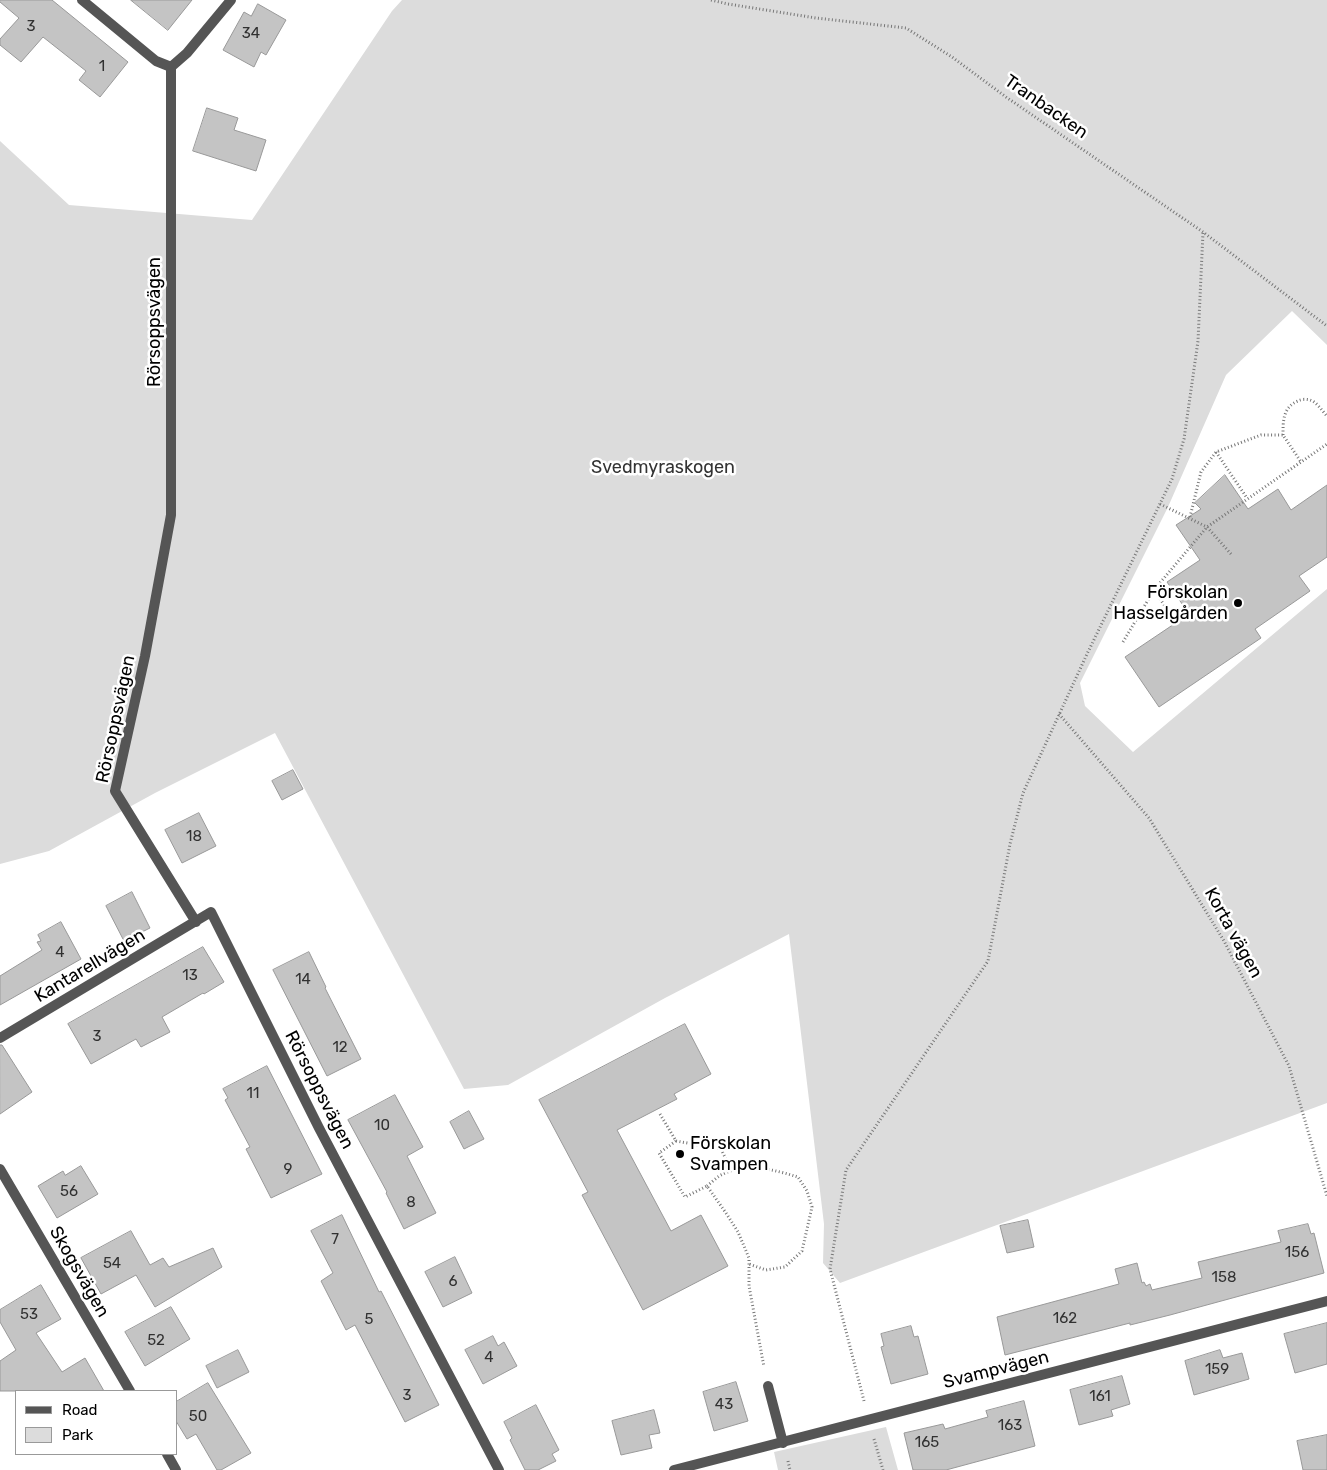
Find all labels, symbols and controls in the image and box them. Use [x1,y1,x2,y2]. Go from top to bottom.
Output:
house number: 3 [26,18,36,36]
house number: 34 [242,25,260,43]
house number: 1 [99,58,105,76]
street label: Tranbacken [1000,70,1092,144]
street label: Rörsoppsvägen [144,257,166,387]
park label: Svedmyraskogen [591,457,735,479]
place label: Förskolan Hasselgården [1113,582,1228,624]
marker: Förskolan Hasselgården [1232,597,1244,609]
street label: Rörsoppsvägen [92,653,140,785]
house number: 18 [186,828,202,846]
street label: Korta vägen [1199,884,1267,982]
street label: Kantarellvägen [31,925,149,1007]
house number: 4 [55,944,65,962]
house number: 13 [182,967,198,985]
house number: 14 [295,971,311,989]
street label: Rörsoppsvägen [280,1027,358,1153]
house number: 3 [92,1028,102,1046]
house number: 12 [332,1039,348,1057]
house number: 11 [247,1085,259,1103]
house number: 10 [374,1117,390,1135]
place label: Förskolan Svampen [690,1133,771,1176]
marker: Förskolan Svampen [674,1148,686,1160]
house number: 9 [284,1161,292,1179]
house number: 56 [60,1183,78,1201]
house number: 8 [406,1194,416,1212]
street label: Skogsvägen [44,1223,114,1321]
house number: 7 [331,1231,339,1249]
house number: 156 [1285,1244,1309,1262]
house number: 54 [103,1255,121,1273]
house number: 158 [1212,1269,1236,1287]
house number: 6 [448,1273,458,1291]
house number: 53 [20,1306,38,1324]
house number: 162 [1053,1310,1077,1328]
house number: 5 [365,1311,373,1329]
house number: 52 [147,1332,165,1350]
street label: Svampvägen [941,1346,1051,1394]
house number: 4 [484,1349,494,1367]
house number: 159 [1205,1361,1229,1379]
house number: 3 [402,1387,412,1405]
house number: 161 [1089,1388,1111,1406]
legend [15,1390,178,1455]
house number: 43 [715,1396,733,1414]
text: Road [62,1401,98,1419]
house number: 50 [189,1408,207,1426]
house number: 163 [998,1417,1022,1435]
text: Park [62,1426,93,1444]
house number: 165 [915,1434,939,1452]

